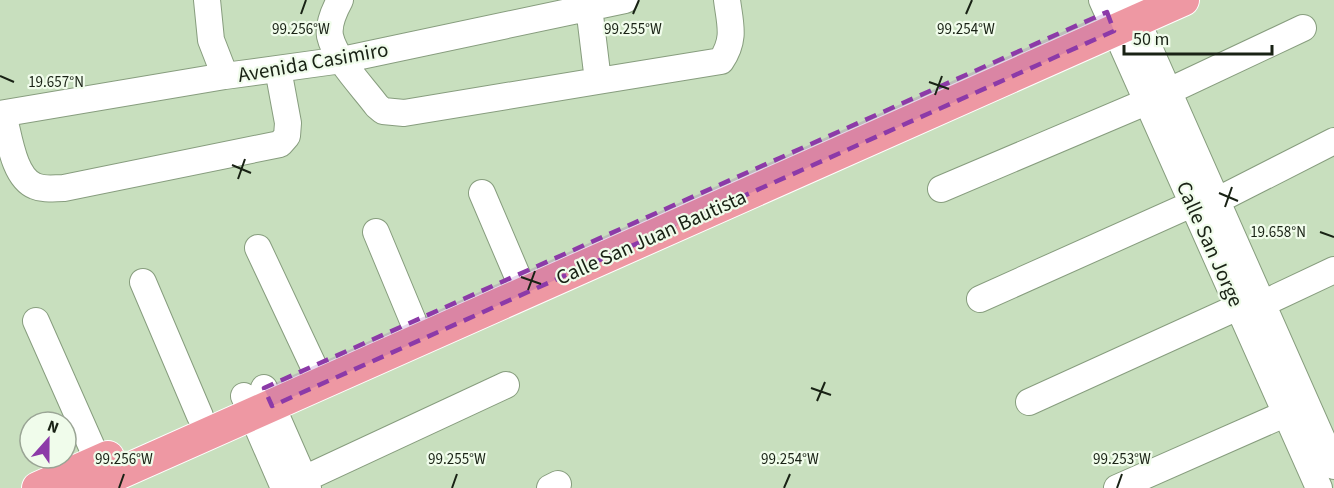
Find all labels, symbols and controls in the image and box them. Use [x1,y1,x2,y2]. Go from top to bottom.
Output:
scale bar [1124,18,1272,56]
text: 99.256°W [272,19,330,40]
text: 99.255°W [604,19,662,40]
text: 99.254°W [937,19,995,40]
text: 50 m [1133,27,1169,52]
street label: Avenida Casimiro [236,34,390,90]
text: 19.657°N [28,72,84,93]
street label: Calle San Jorge [1169,176,1251,312]
street label: Calle San Juan Bautista [551,182,751,292]
text: 19.658°N [1250,222,1306,243]
north arrow [18,410,78,470]
text: N [44,415,62,439]
text: 99.256°W [95,449,153,470]
text: 99.255°W [428,449,486,470]
text: 99.254°W [761,449,819,470]
text: 99.253°W [1093,449,1151,470]

